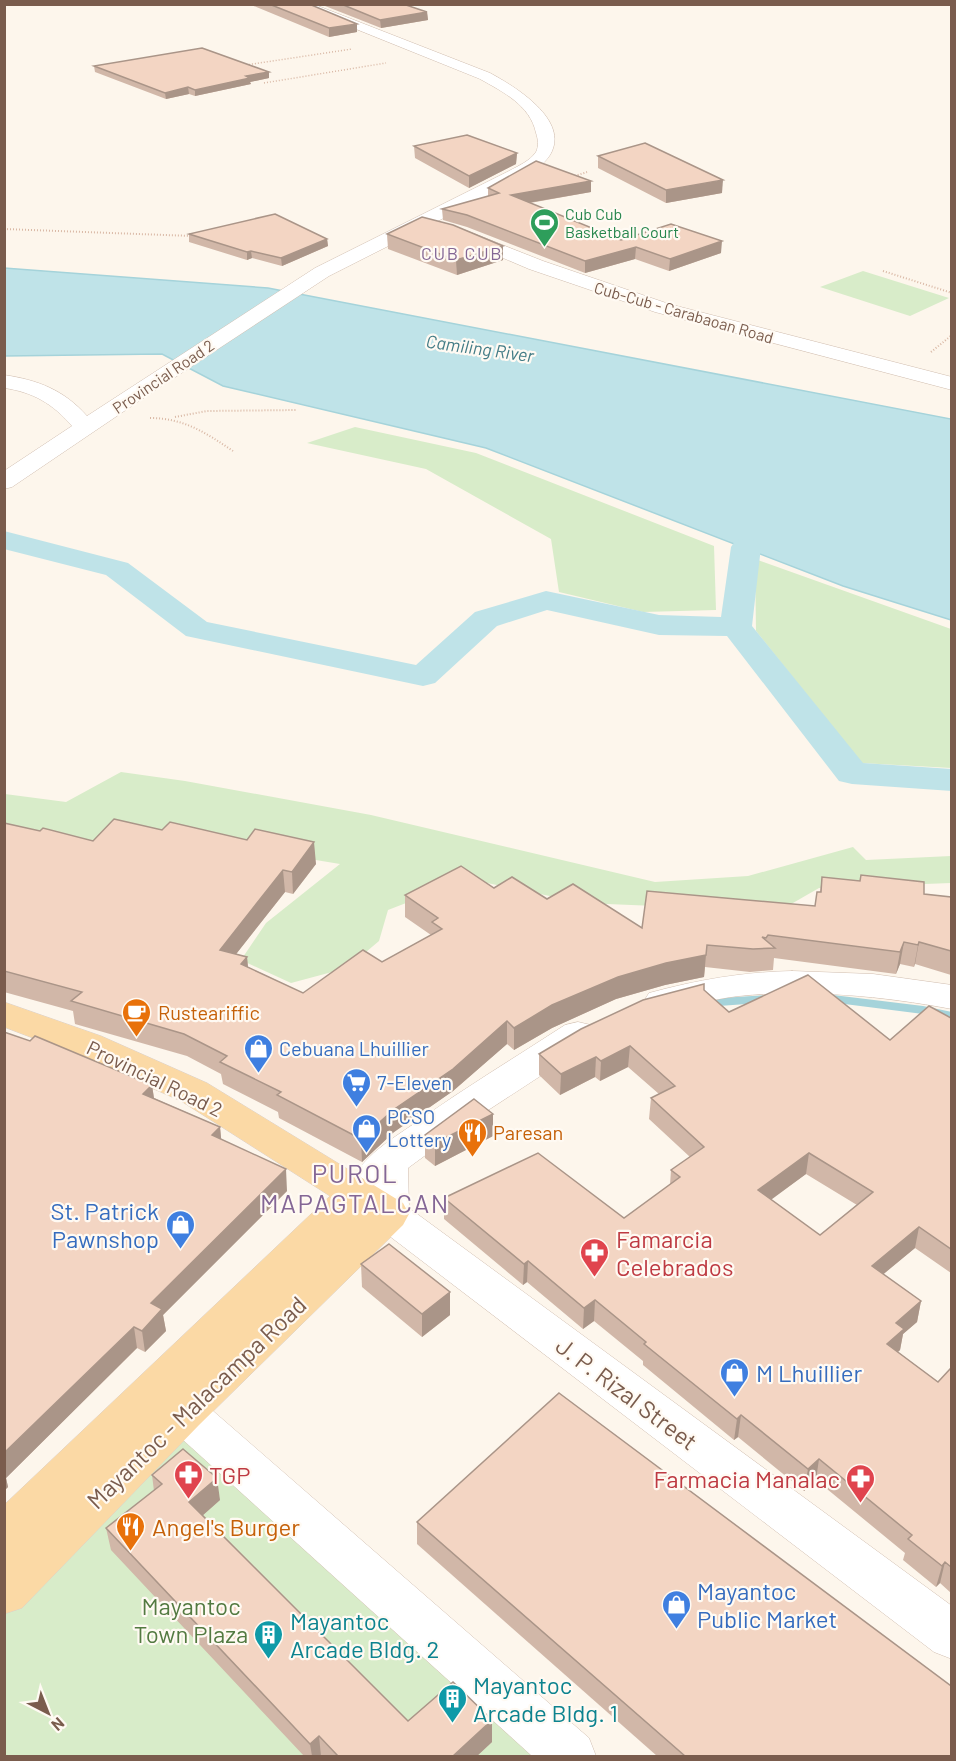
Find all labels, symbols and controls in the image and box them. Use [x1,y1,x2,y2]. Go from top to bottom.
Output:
place label: Cub Cub Basketball Court [565,204,679,241]
sports icon: Cub Cub Basketball Court [528,206,560,248]
district label: CUB CUB [421,242,503,264]
street label: Cub-Cub - Carabaoan Road [592,277,776,347]
water label: Camiling River [425,330,536,367]
street label: Provincial Road 2 [109,335,217,417]
cafe icon: Rusteariffic [121,996,153,1038]
place label: Rusteariffic [158,1000,260,1024]
shop icon: Cebuana Lhuillier [242,1032,274,1074]
street label: Provincial Road 2 [83,1035,227,1121]
place label: Cebuana Lhuillier [279,1036,429,1060]
supermarket icon: 7-Eleven [340,1066,372,1108]
place label: 7-Eleven [377,1070,452,1094]
place label: PCSO Lottery [387,1104,451,1151]
shop icon: PCSO Lottery [350,1112,382,1154]
restaurant icon: Paresan [456,1116,488,1158]
place label: Paresan [493,1120,563,1144]
district label: PUROL MAPAGTALCAN [260,1157,450,1218]
place label: St. Patrick Pawnshop [50,1196,159,1253]
shop icon: St. Patrick Pawnshop [164,1208,196,1250]
place label: Famarcia Celebrados [616,1224,733,1281]
pharmacy icon: Famarcia Celebrados [579,1236,611,1278]
street label: Mayantoc - Malacampa Road [80,1290,312,1514]
street label: J. P. Rizal Street [551,1330,703,1456]
shop icon: M Lhuillier [719,1356,751,1398]
place label: M Lhuillier [756,1358,862,1387]
pharmacy icon: TGP [172,1458,204,1500]
place label: TGP [209,1460,250,1489]
pharmacy icon: Farmacia Manalac [845,1462,877,1504]
place label: Farmacia Manalac [653,1464,840,1493]
restaurant icon: Angel's Burger [115,1510,147,1552]
place label: Angel's Burger [152,1512,300,1541]
place label: Mayantoc Public Market [697,1576,837,1633]
shop icon: Mayantoc Public Market [660,1588,692,1630]
park label: Mayantoc Town Plaza [134,1591,248,1648]
place label: Mayantoc Arcade Bldg. 2 [290,1606,439,1663]
building icon: Mayantoc Arcade Bldg. 2 [253,1618,285,1660]
place label: Mayantoc Arcade Bldg. 1 [473,1670,618,1727]
building icon: Mayantoc Arcade Bldg. 1 [436,1682,468,1724]
north arrow [18,1683,78,1743]
text: N [48,1714,69,1735]

